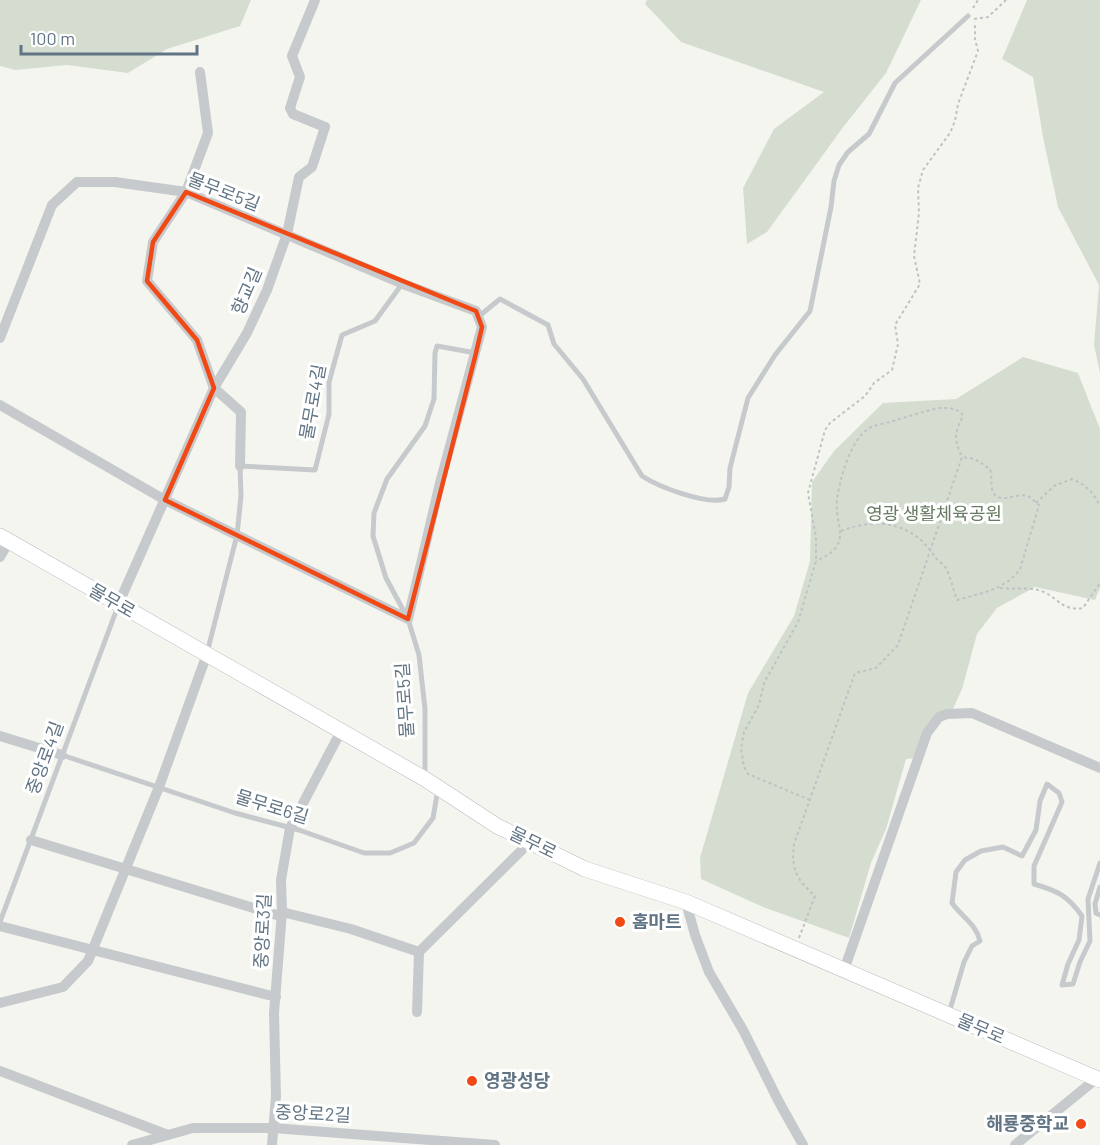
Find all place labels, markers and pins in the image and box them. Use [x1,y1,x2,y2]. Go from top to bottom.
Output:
place label: 홈마트 [632,910,682,932]
marker: 홈마트 [613,915,627,929]
place label: 영광성당 [484,1069,550,1091]
marker: 영광성당 [465,1074,479,1088]
place label: 해룡중학교 [986,1112,1069,1134]
marker: 해룡중학교 [1074,1117,1088,1131]

